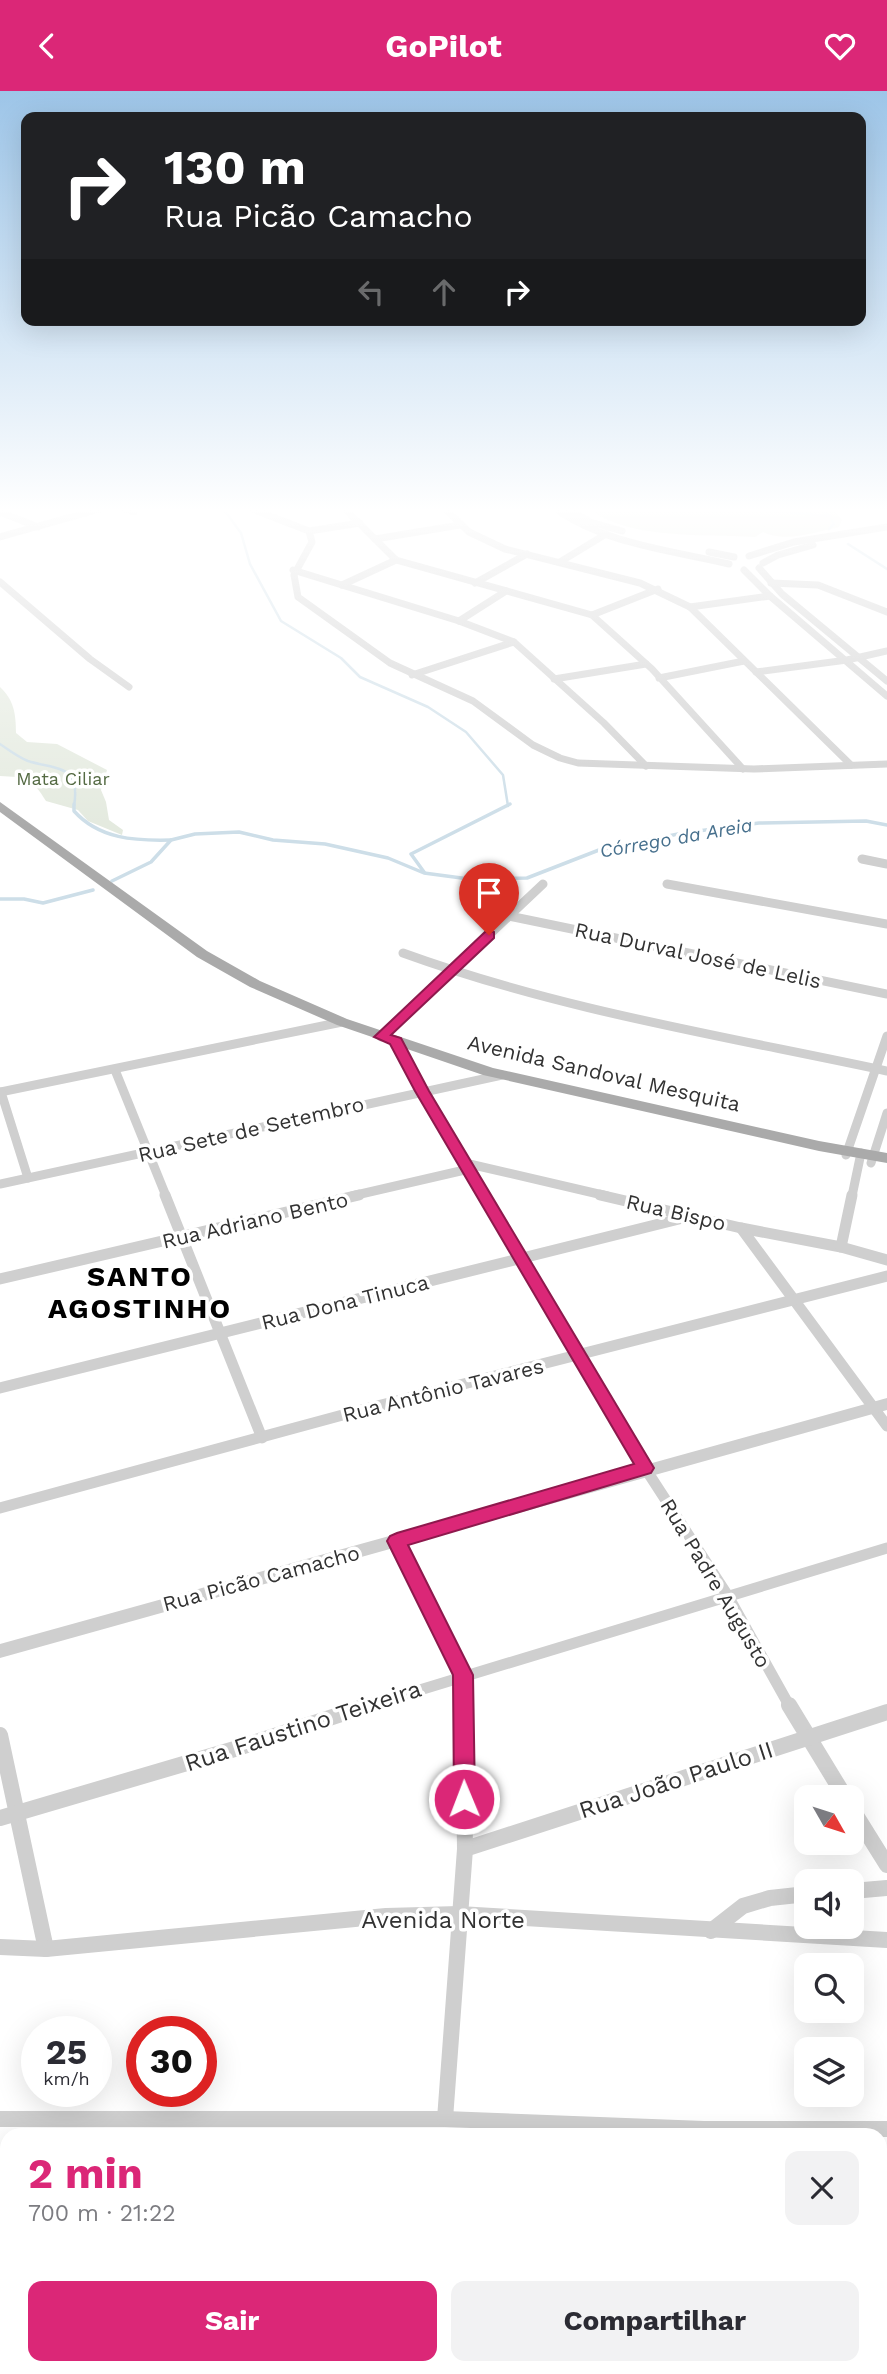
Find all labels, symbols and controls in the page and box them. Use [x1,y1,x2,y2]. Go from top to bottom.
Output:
icon: back [28,27,66,65]
text: GoPilot [385,27,502,65]
icon: heart [821,27,859,65]
text: 130 m [164,138,306,196]
icon: right [49,140,140,231]
text: Rua Picão Camacho [164,197,473,235]
icon: left [352,273,390,311]
icon: ahead [425,273,463,311]
icon: right [498,273,536,311]
park label: Mata Ciliar [16,768,110,789]
water label: Córrego da Areia [598,813,754,863]
pin [459,863,519,935]
icon: arrive [470,874,508,912]
street label: Rua Durval José de Lelis [572,917,824,993]
street label: Avenida Sandoval Mesquita [465,1029,743,1117]
street label: Rua Sete de Setembro [136,1091,366,1167]
street label: Rua Adriano Bento [160,1186,350,1254]
street label: Rua Bispo [624,1188,728,1236]
district label: SANTO AGOSTINHO [48,1260,232,1325]
street label: Rua Dona Tinuca [259,1269,431,1335]
street label: Rua Antônio Tavares [340,1353,546,1427]
street label: Rua Padre Augusto [656,1494,776,1672]
street label: Rua Picão Camacho [160,1540,362,1616]
street label: Rua Faustino Teixeira [181,1675,425,1777]
street label: Rua João Paulo II [575,1735,777,1825]
position arrow [427,1762,501,1836]
north arrow [794,1785,864,1855]
map controls [794,1785,864,2107]
button: sound [794,1869,864,1939]
street label: Avenida Norte [361,1906,525,1934]
button: search [794,1953,864,2023]
speed limit sign: 30 [126,2016,217,2107]
text: 25 [46,2031,87,2073]
button: layers [794,2037,864,2107]
text: km/h [43,2068,90,2089]
text: 2 min [28,2149,143,2198]
button: close [785,2151,859,2225]
text: 700 m · 21:22 [28,2200,176,2227]
button: Sair [28,2281,437,2361]
button: Compartilhar [451,2281,859,2361]

